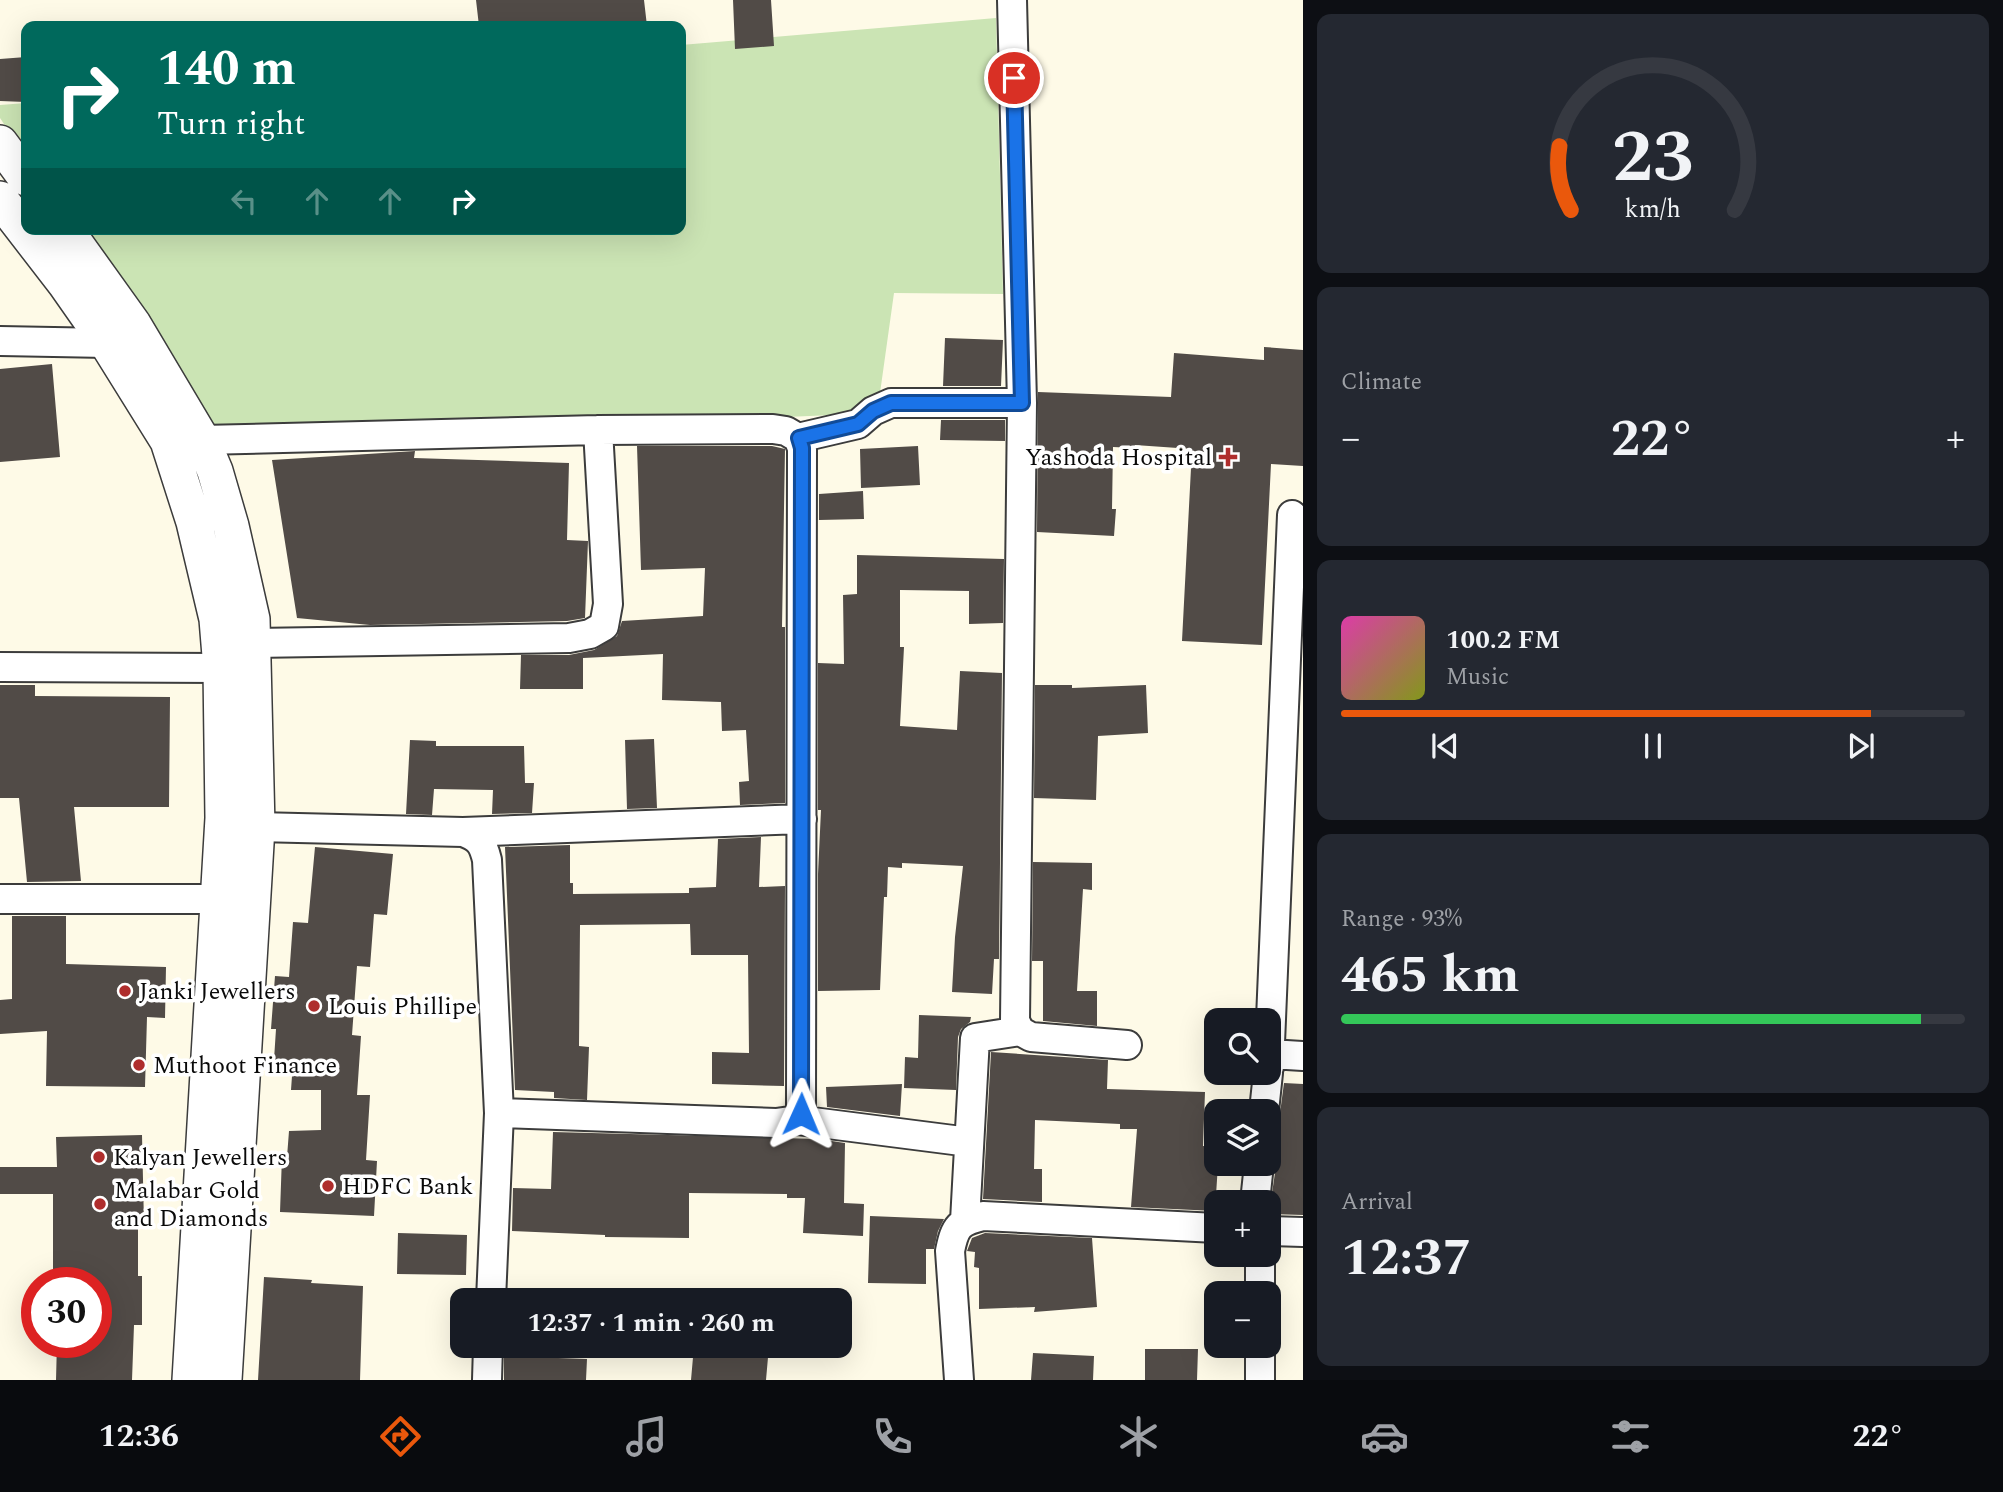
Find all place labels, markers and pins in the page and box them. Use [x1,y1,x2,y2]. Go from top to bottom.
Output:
pin [984,48,1044,108]
place label: Yashoda Hospital [1025,440,1212,476]
marker: Yashoda Hospital [1218,447,1238,467]
place label: Janki Jewellers [139,974,296,1010]
marker: Janki Jewellers [117,983,133,999]
place label: Louis Phillipe [328,989,477,1025]
marker: Louis Phillipe [306,998,322,1014]
place label: Muthoot Finance [153,1048,337,1084]
marker: Muthoot Finance [131,1057,147,1073]
place label: Kalyan Jewellers [113,1140,287,1176]
marker: Kalyan Jewellers [91,1149,107,1165]
place label: HDFC Bank [342,1169,473,1205]
place label: Malabar Gold and Diamonds [114,1173,268,1237]
marker: HDFC Bank [320,1178,336,1194]
marker: Malabar Gold and Diamonds [92,1196,108,1212]

